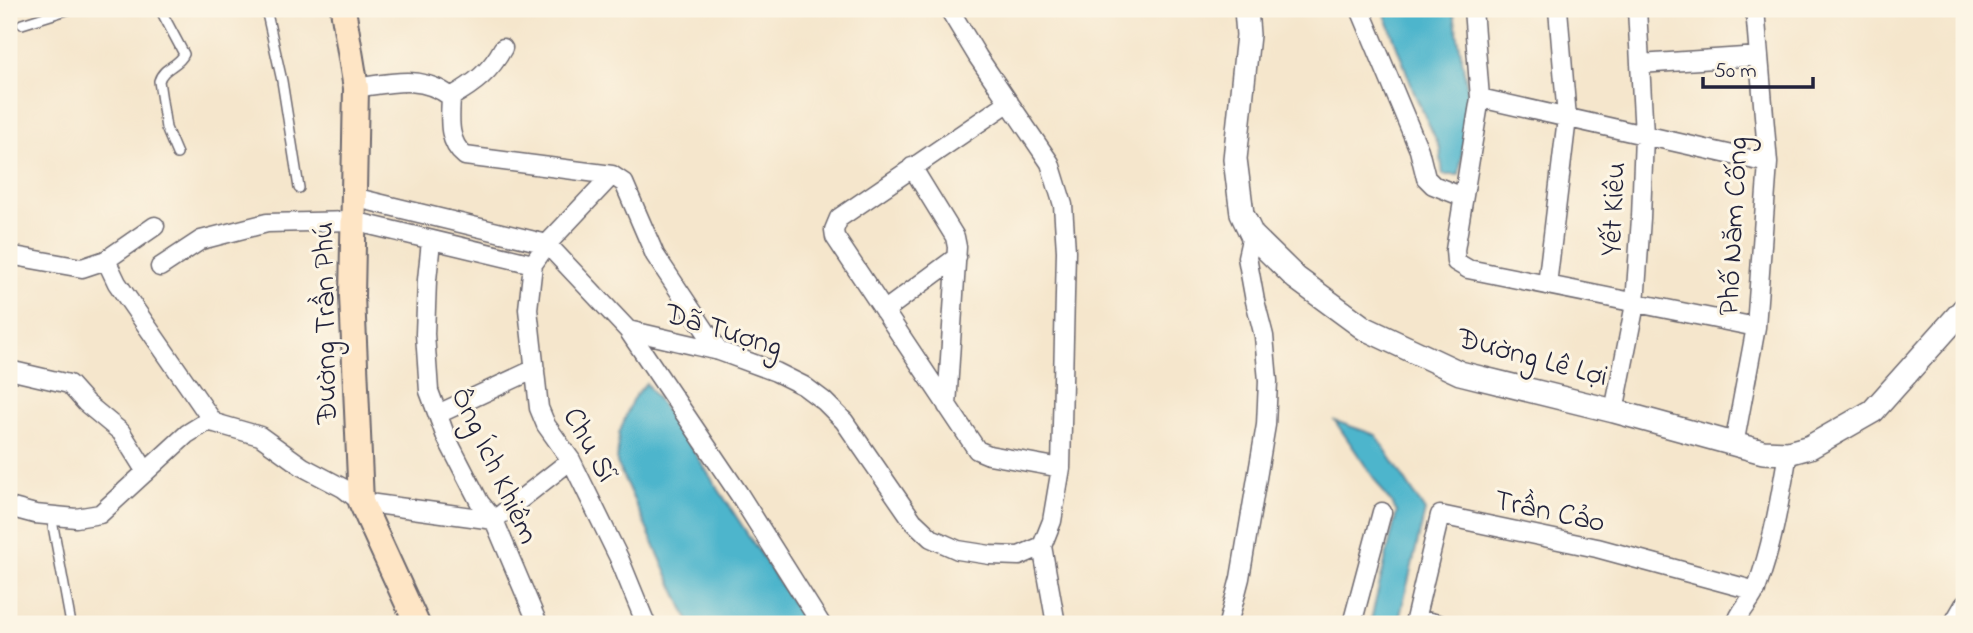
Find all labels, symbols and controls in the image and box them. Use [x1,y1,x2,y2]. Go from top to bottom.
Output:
scale bar [1703,46,1814,90]
text: 50 m [1714,57,1757,87]
street label: Phố Năm Cống [1708,135,1762,317]
street label: Yết Kiêu [1591,161,1639,257]
street label: Đường Trần Phú [303,221,351,425]
street label: Dã Tượng [658,293,787,371]
street label: Đường Lê Lợi [1451,317,1613,400]
street label: Ông Ích Khiêm [438,381,549,552]
street label: Chu Sĩ [550,400,627,492]
street label: Trần Cảo [1490,480,1609,546]

